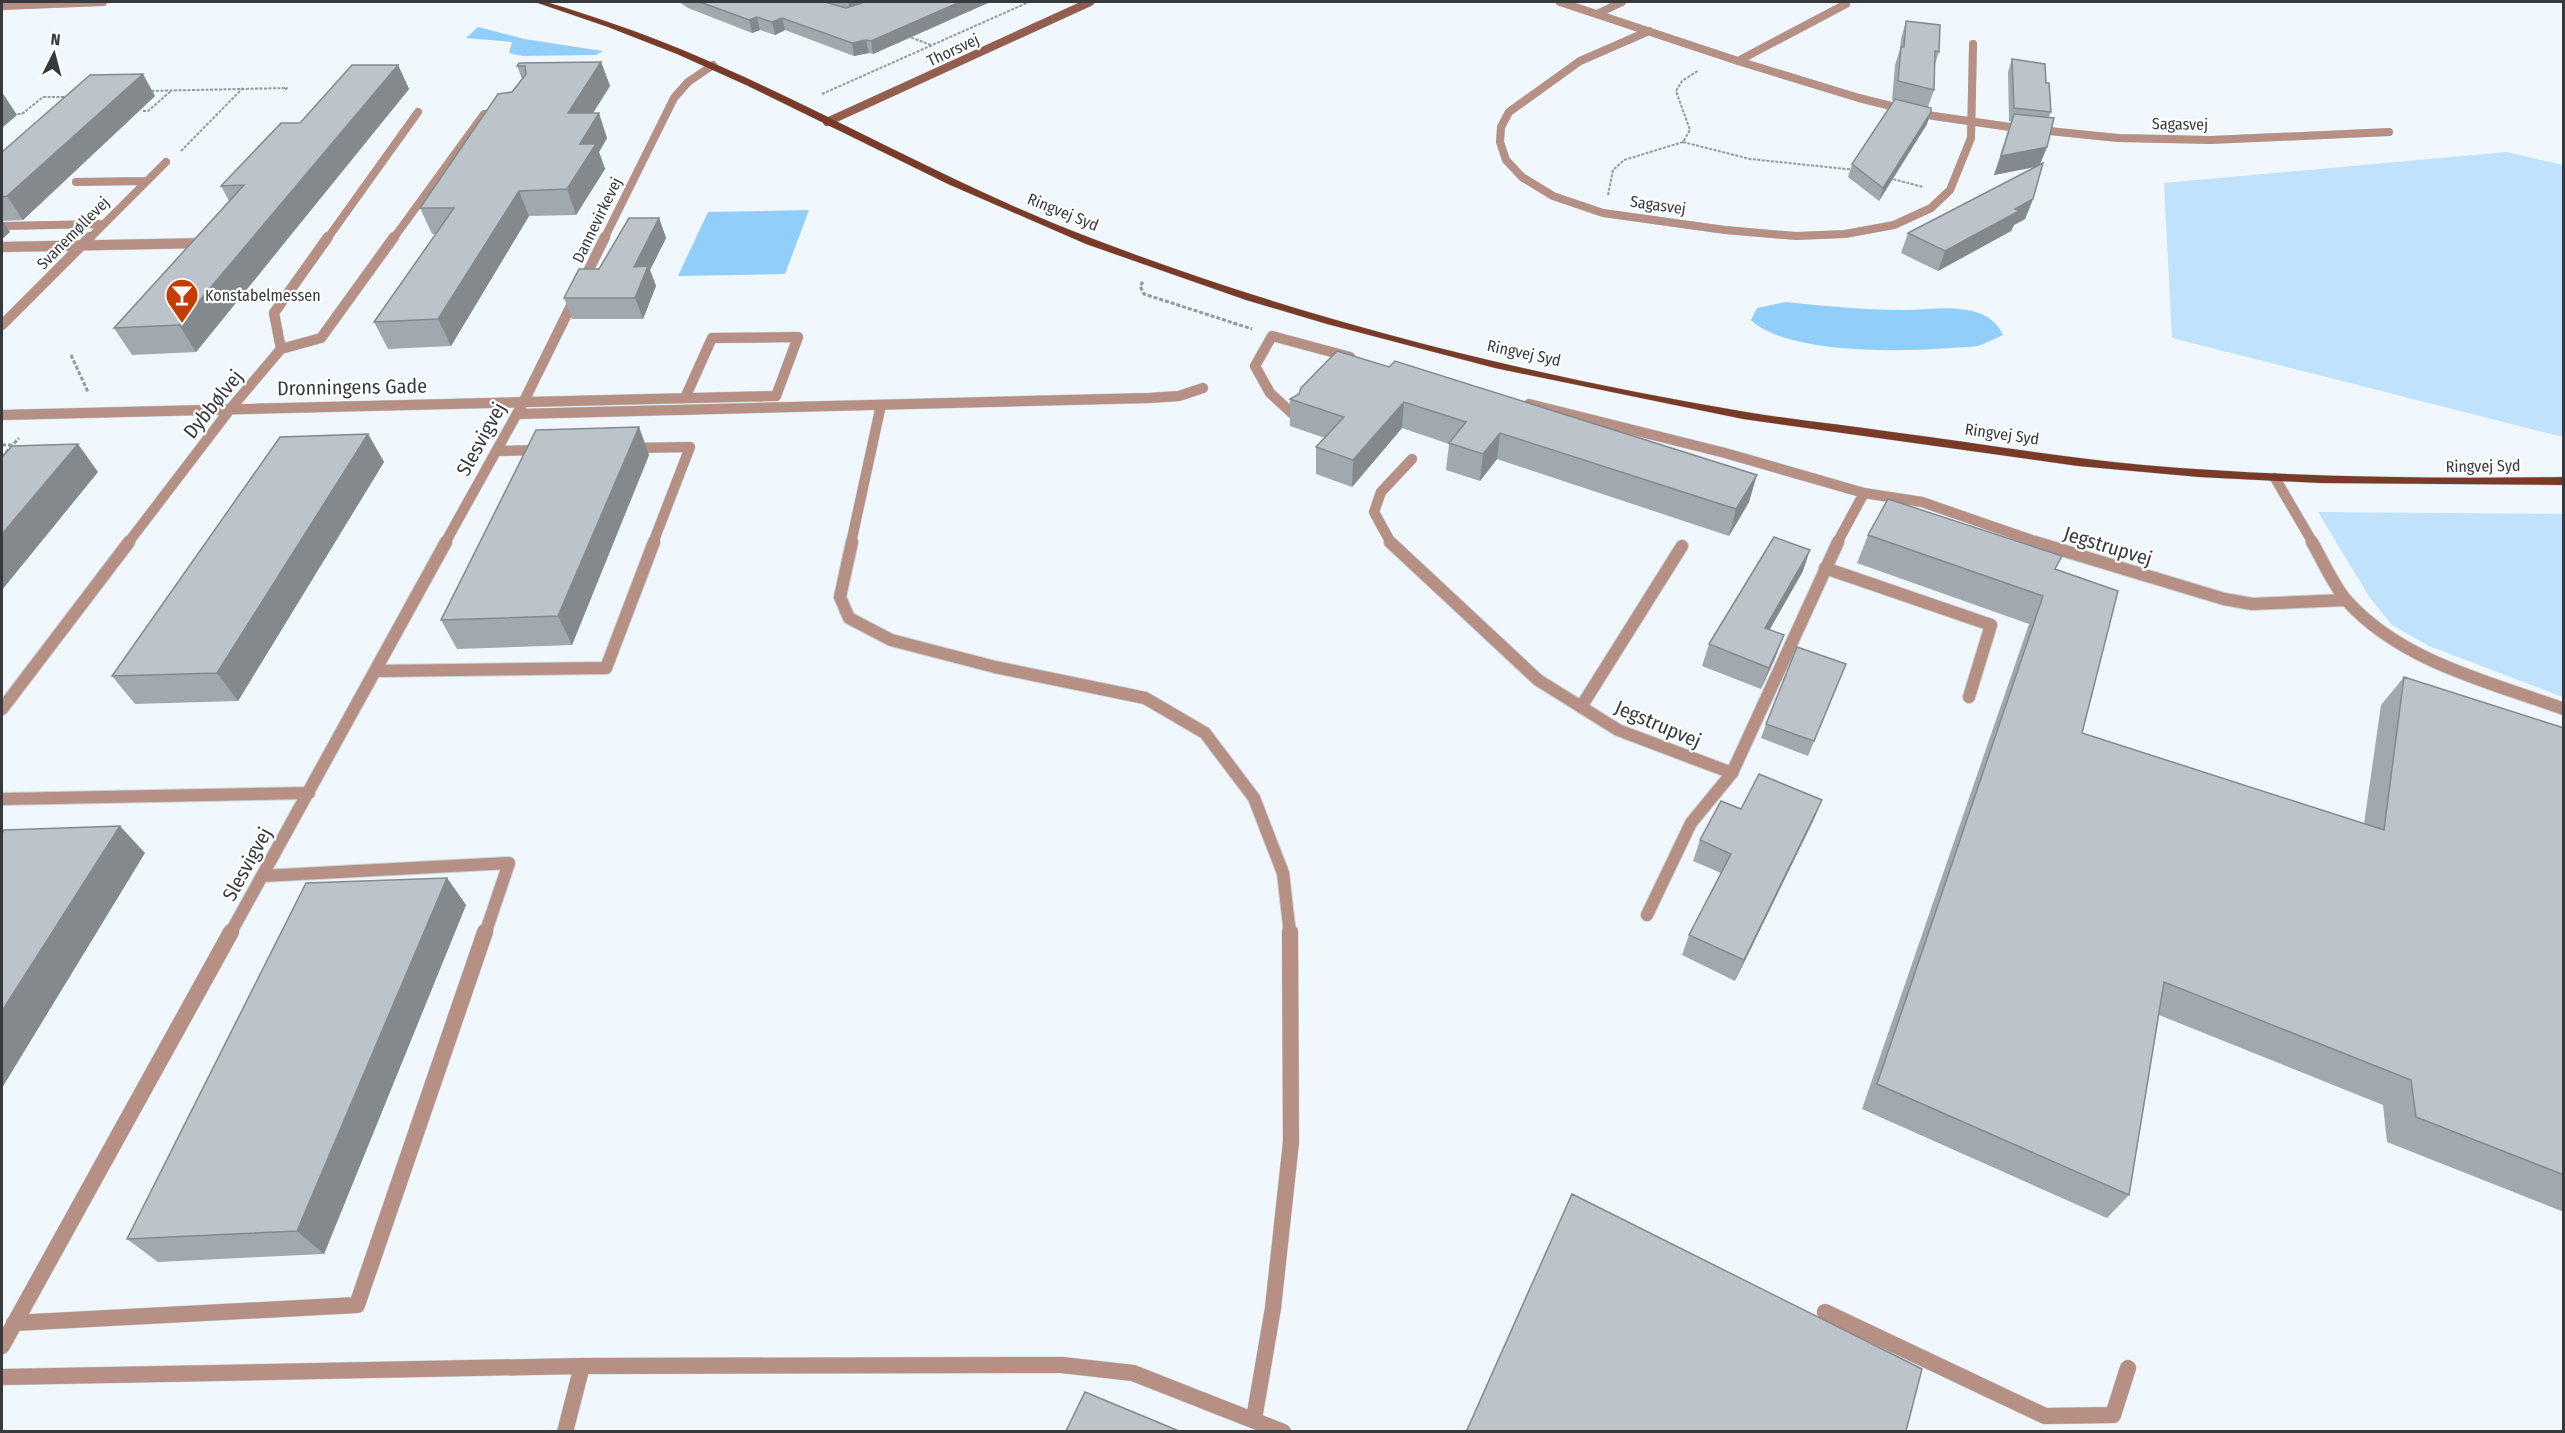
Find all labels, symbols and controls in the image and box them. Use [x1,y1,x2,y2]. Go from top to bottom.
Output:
north arrow [24,24,84,84]
text: N [50,30,61,50]
street label: Thorsvej [924,30,982,70]
street label: Sagasvej [2152,114,2208,134]
street label: Dannevirkevej [568,174,626,266]
street label: Ringvej Syd [1025,189,1101,235]
street label: Sagasvej [1629,192,1687,218]
street label: Svanemøllevej [33,193,113,273]
bar icon: Konstabelmessen [164,277,200,324]
place label: Konstabelmessen [205,286,321,305]
street label: Ringvej Syd [1485,336,1563,370]
street label: Dybbølvej [178,365,248,443]
street label: Dronningens Gade [277,374,427,400]
street label: Slesvigvej [451,398,511,480]
street label: Ringvej Syd [1964,419,2040,449]
street label: Ringvej Syd [2445,456,2521,476]
street label: Jegstrupvej [2061,521,2155,571]
street label: Jegstrupvej [1611,695,1705,753]
street label: Slesvigvej [217,823,277,905]

